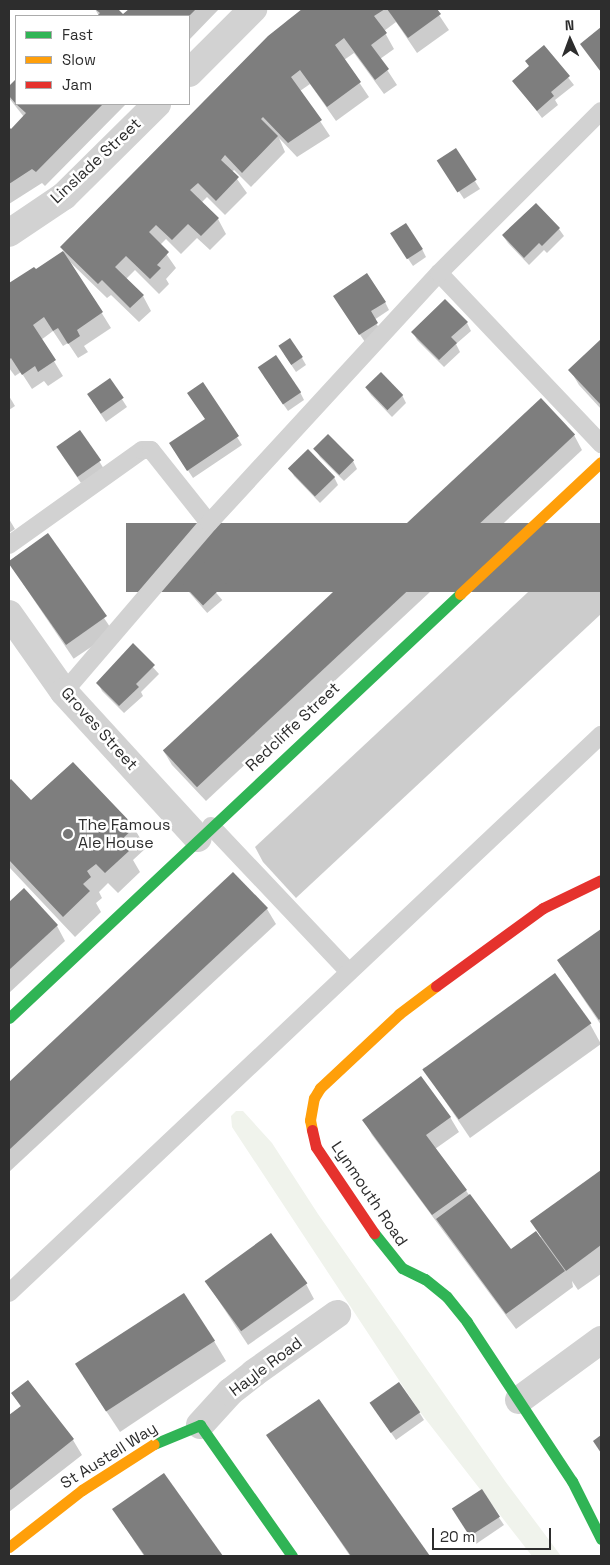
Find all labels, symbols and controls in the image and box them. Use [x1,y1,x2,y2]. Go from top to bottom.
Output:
legend [15,15,190,105]
north arrow [545,15,595,65]
text: N [564,16,574,34]
text: Fast [62,25,93,44]
text: Slow [62,50,96,69]
text: Jam [62,75,92,94]
street label: Linslade Street [47,114,145,208]
street label: Redcliffe Street [242,679,344,775]
street label: Groves Street [57,684,141,774]
place label: The Famous Ale House [78,815,170,853]
marker: The Famous Ale House [62,828,74,840]
street label: Lynmouth Road [327,1138,411,1250]
street label: Hayle Road [226,1333,306,1401]
street label: St Austell Way [57,1419,161,1493]
scale bar [435,1518,554,1550]
text: 20 m [440,1527,475,1546]

